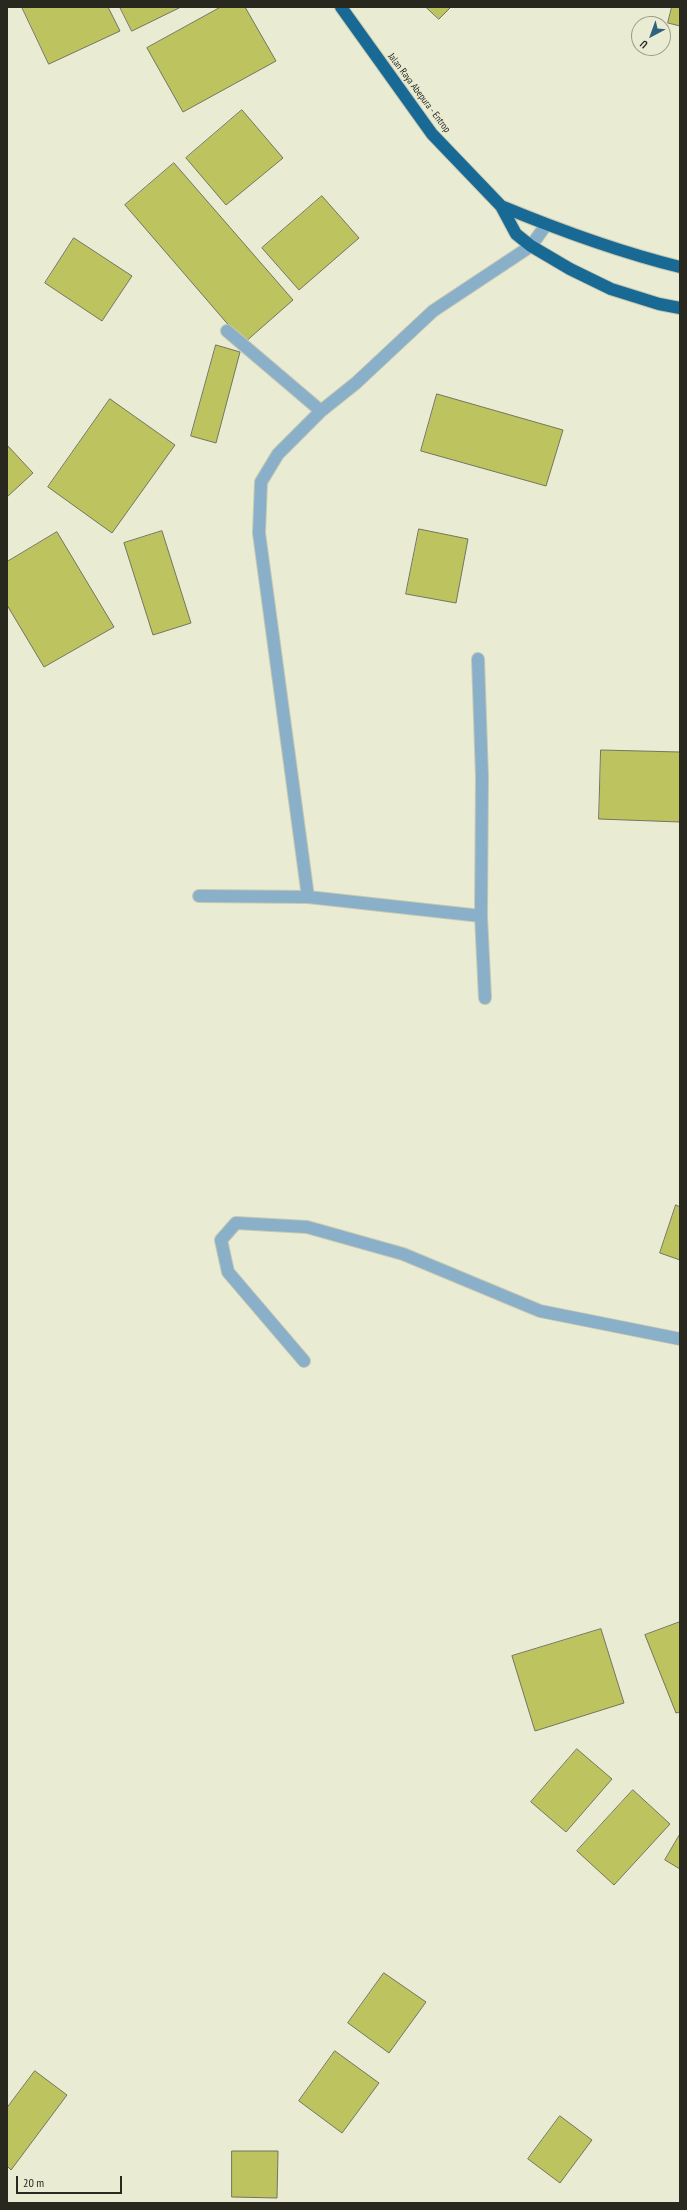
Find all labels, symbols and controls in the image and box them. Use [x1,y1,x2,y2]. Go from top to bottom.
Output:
north arrow [631,16,671,56]
text: U [637,37,651,51]
street label: Jalan Raya Abepura - Entrop [385,51,453,135]
scale bar [18,2168,124,2194]
text: 20 m [23,2175,44,2190]

